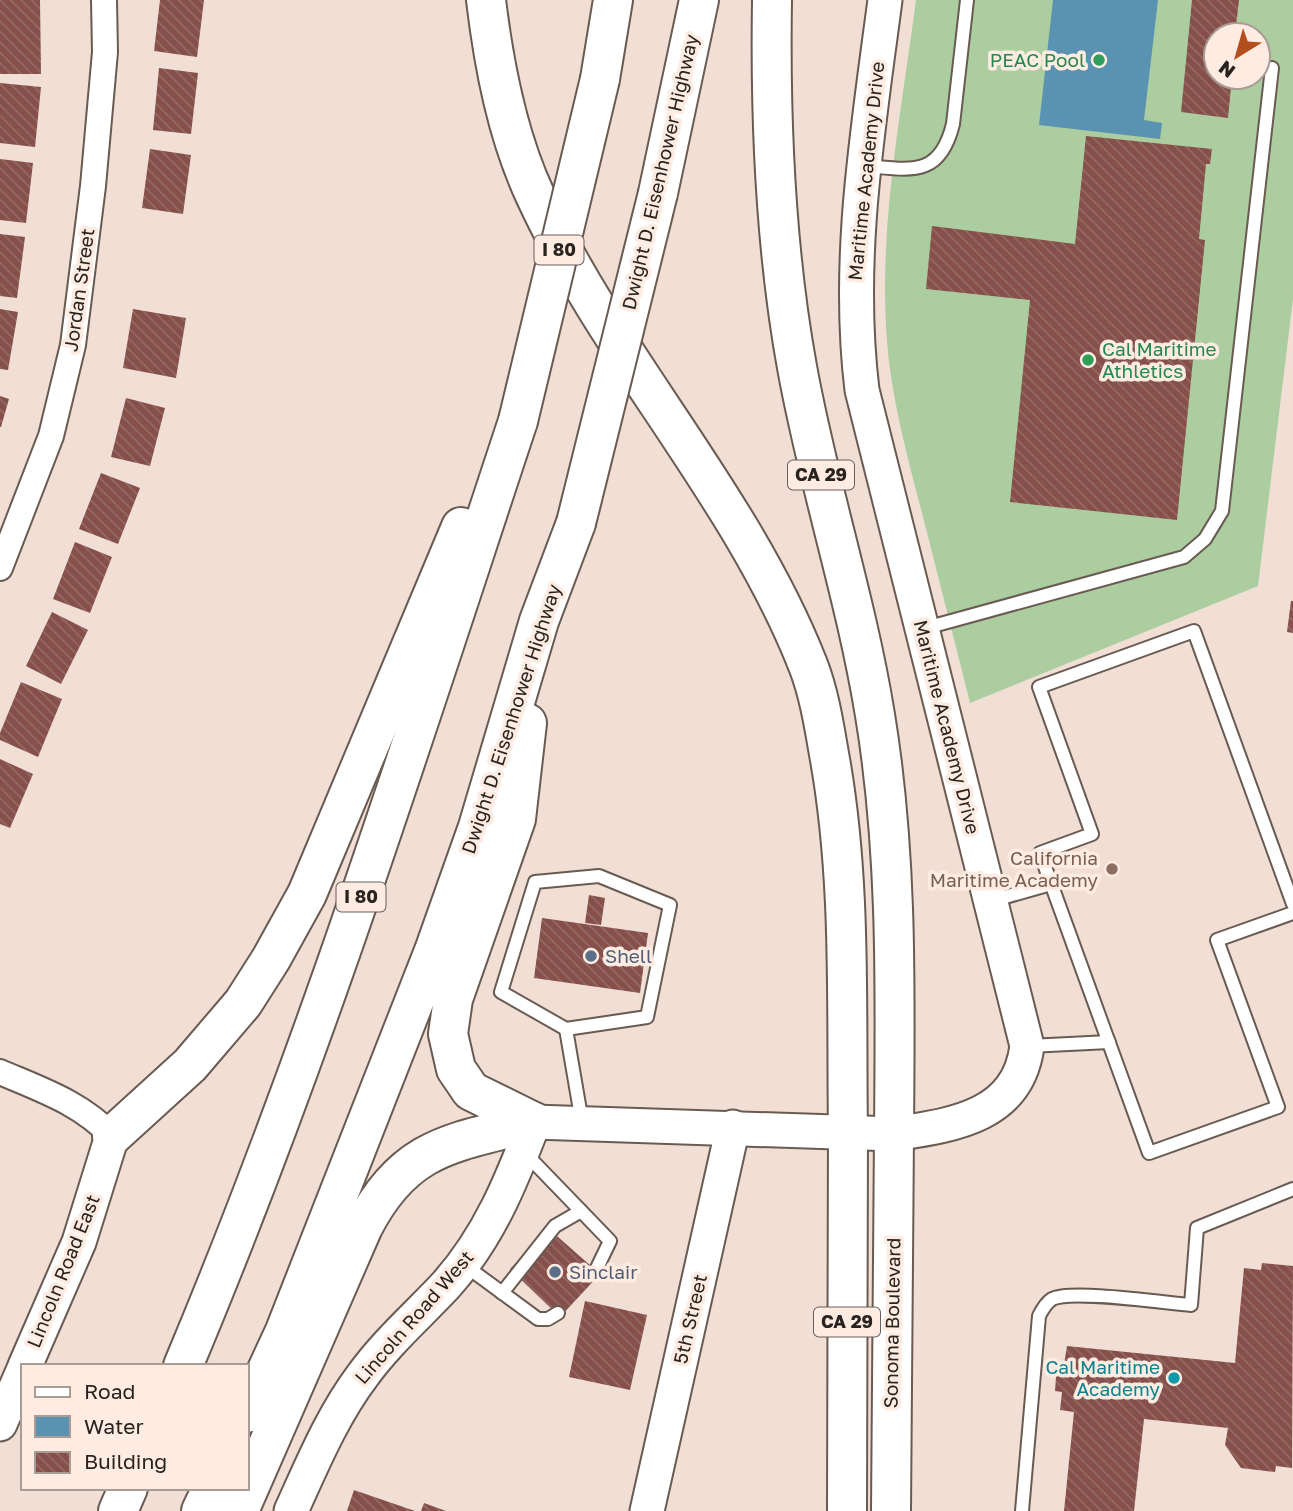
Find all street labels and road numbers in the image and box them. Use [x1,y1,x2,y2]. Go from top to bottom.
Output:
street label: Dwight D. Eisenhower Highway [617,32,703,312]
street label: Maritime Academy Drive [843,60,888,282]
street label: Jordan Street [58,227,99,353]
road number: I 80 [534,236,584,264]
road number: CA 29 [788,461,854,490]
street label: Dwight D. Eisenhower Highway [456,581,565,857]
street label: Maritime Academy Drive [910,617,985,836]
road number: I 80 [336,882,386,912]
street label: Lincoln Road East [21,1191,104,1351]
street label: Sonoma Boulevard [879,1237,904,1409]
street label: Lincoln Road West [349,1245,478,1388]
street label: 5th Street [668,1272,711,1366]
road number: CA 29 [814,1308,880,1336]

